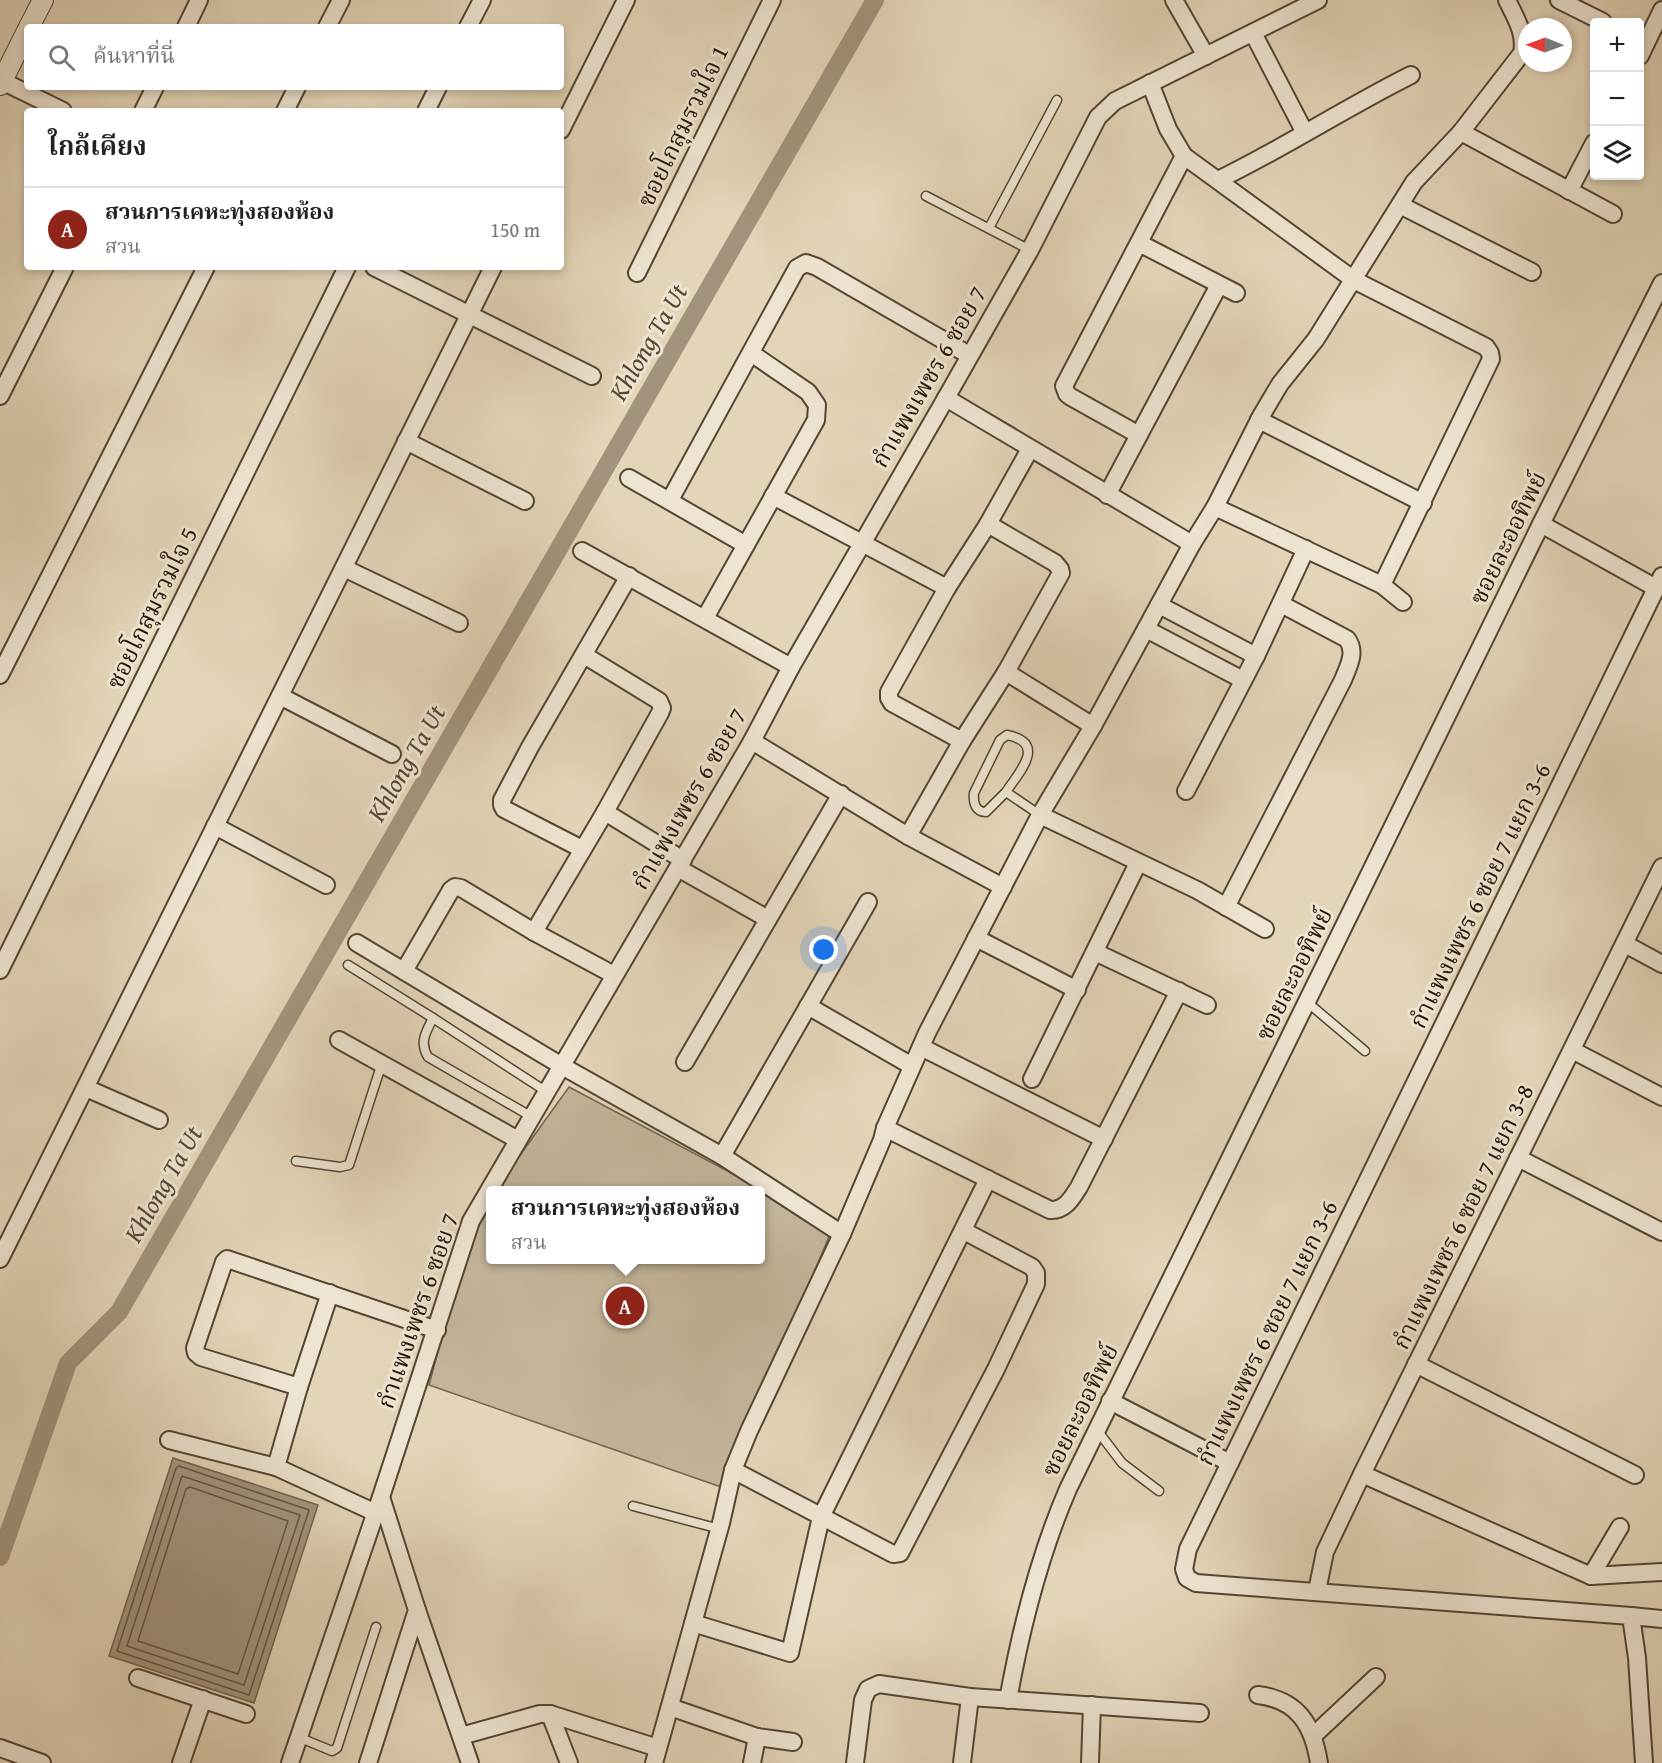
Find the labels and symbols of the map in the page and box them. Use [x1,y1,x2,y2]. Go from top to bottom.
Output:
north arrow [1518,18,1572,72]
street label: ซอยโกสุมรวมใจ 1 [628,39,737,213]
water label: Khlong Ta Ut [598,275,697,408]
street label: กำแพงเพชร 6 ซอย 7 [862,279,995,474]
street label: ซอยละออทิพย์ [1460,465,1555,610]
street label: ซอยโกสุมรวมใจ 5 [97,521,206,695]
water label: Khlong Ta Ut [356,696,455,829]
street label: กำแพงเพชร 6 ซอย 7 [622,701,755,896]
street label: กำแพงเพชร 6 ซอย 7 แยก 3-6 [1400,757,1559,1034]
street label: ซอยละออทิพย์ [1246,901,1341,1046]
your location [809,935,838,964]
street label: กำแพงเพชร 6 ซอย 7 แยก 3-8 [1383,1078,1542,1355]
water label: Khlong Ta Ut [113,1117,212,1250]
street label: กำแพงเพชร 6 ซอย 7 แยก 3-6 [1187,1194,1346,1471]
street label: กำแพงเพชร 6 ซอย 7 [368,1208,467,1413]
pin: A [606,1284,644,1328]
street label: ซอยละออทิพย์ [1032,1337,1127,1482]

